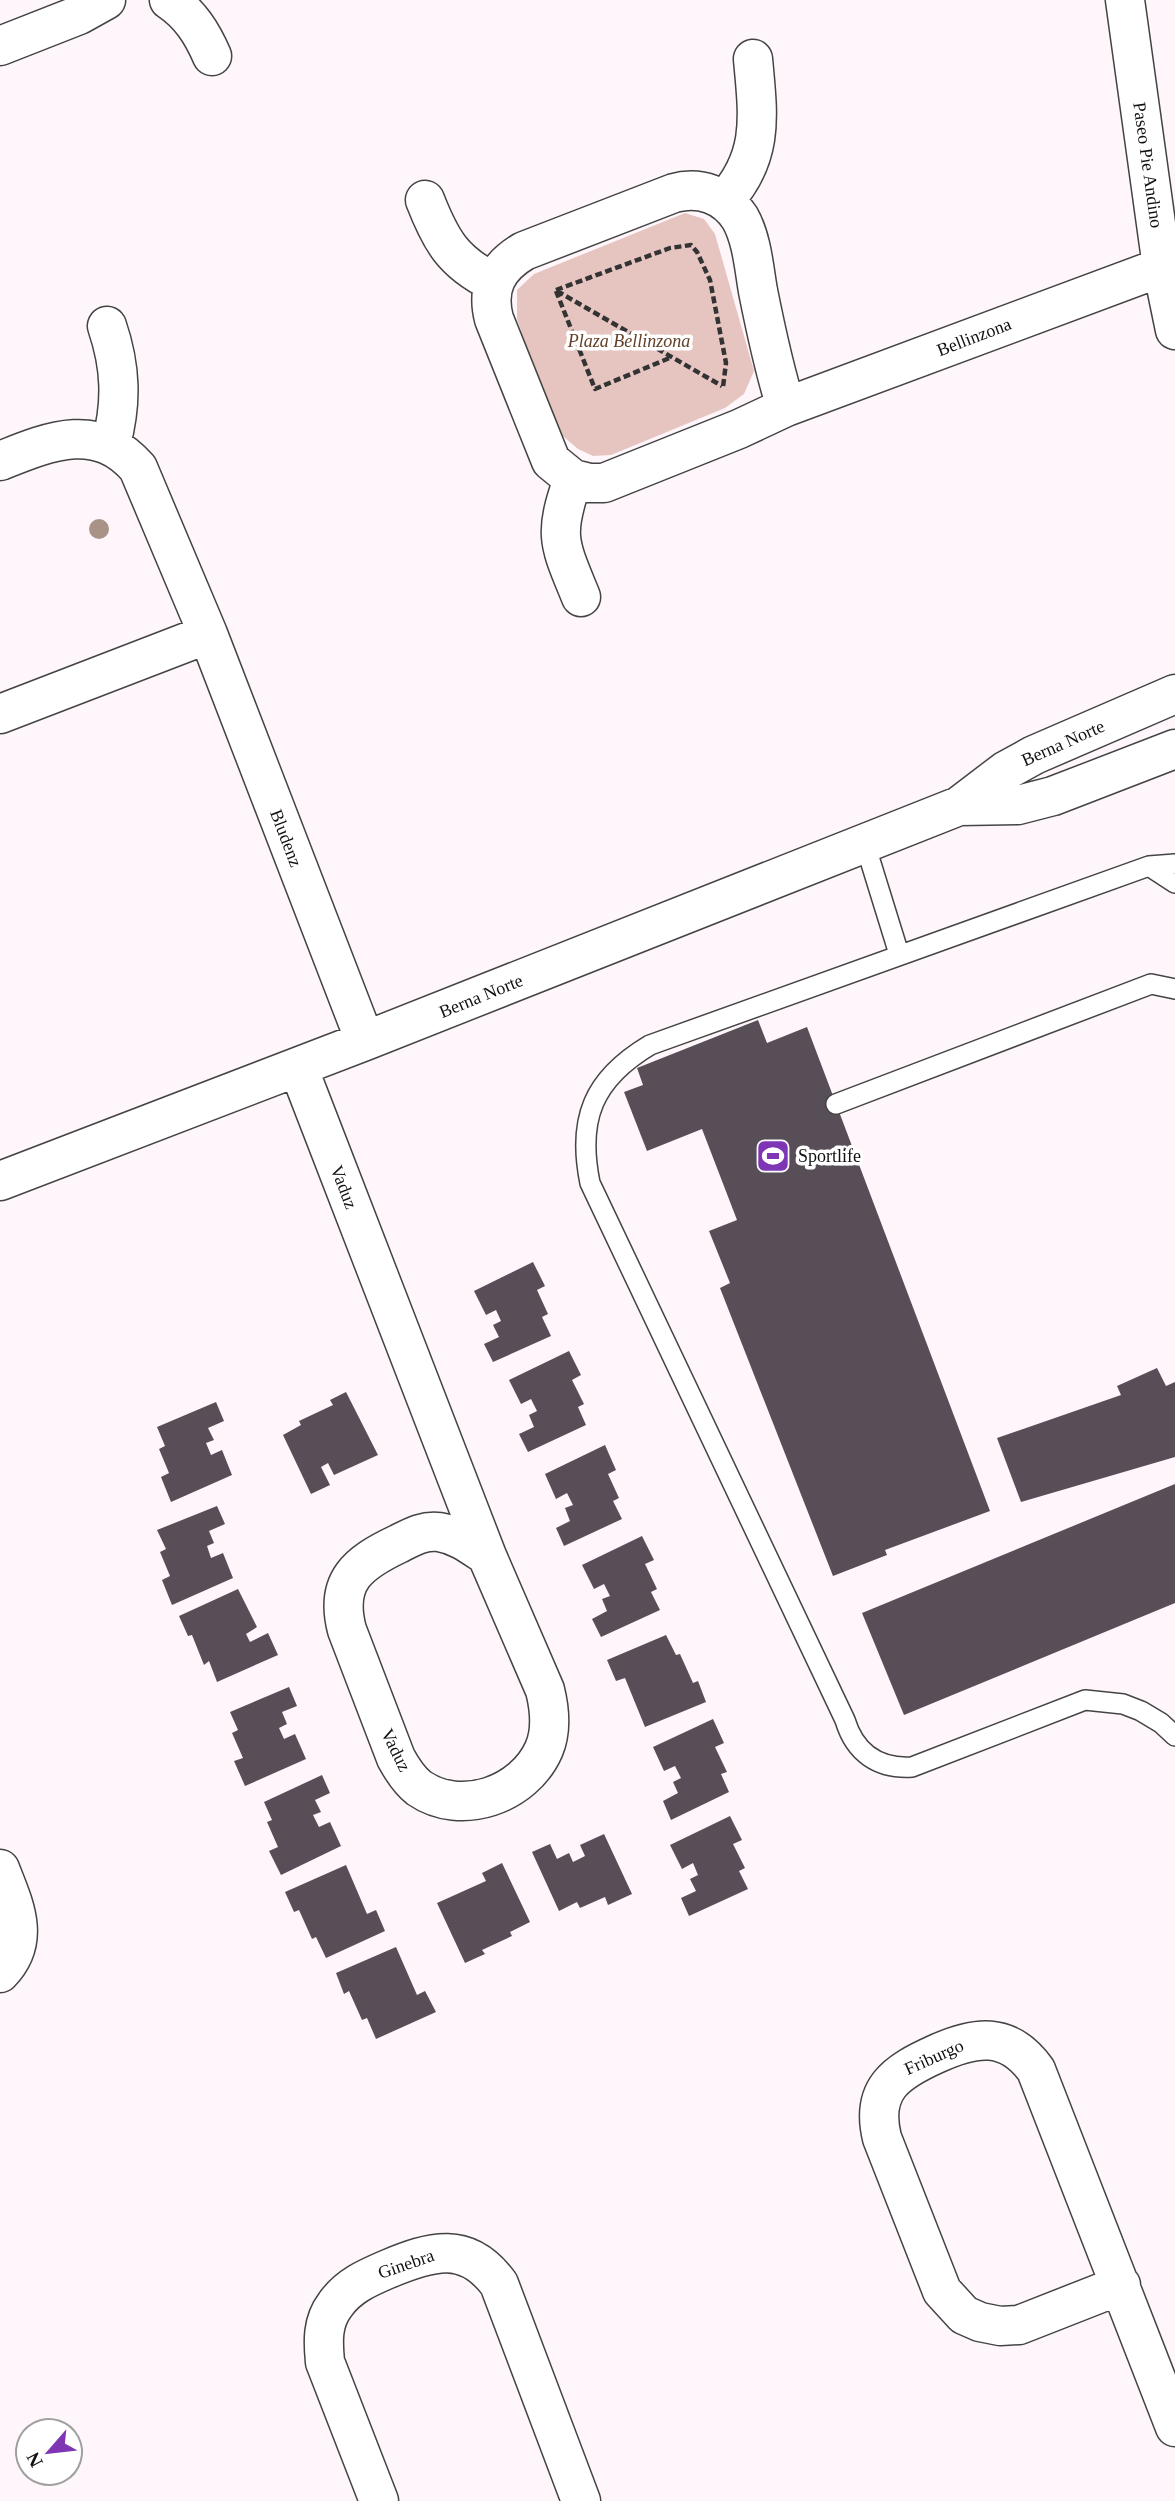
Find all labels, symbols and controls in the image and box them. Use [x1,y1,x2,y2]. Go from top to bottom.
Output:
street label: Paseo Pie Andino [1129,101,1167,229]
street label: Bellinzona [934,314,1014,360]
park label: Plaza Bellinzona [567,331,690,351]
street label: Berna Norte [1019,716,1107,770]
street label: Bludenz [266,806,306,870]
street label: Berna Norte [436,970,526,1022]
sports icon: Sportlife [754,1137,792,1175]
place label: Sportlife [798,1146,861,1166]
street label: Vaduz [327,1162,361,1212]
street label: Vaduz [377,1725,415,1775]
street label: Friburgo [901,2035,967,2079]
street label: Ginebra [375,2245,437,2283]
north arrow [14,2417,84,2487]
text: N [22,2449,47,2471]

